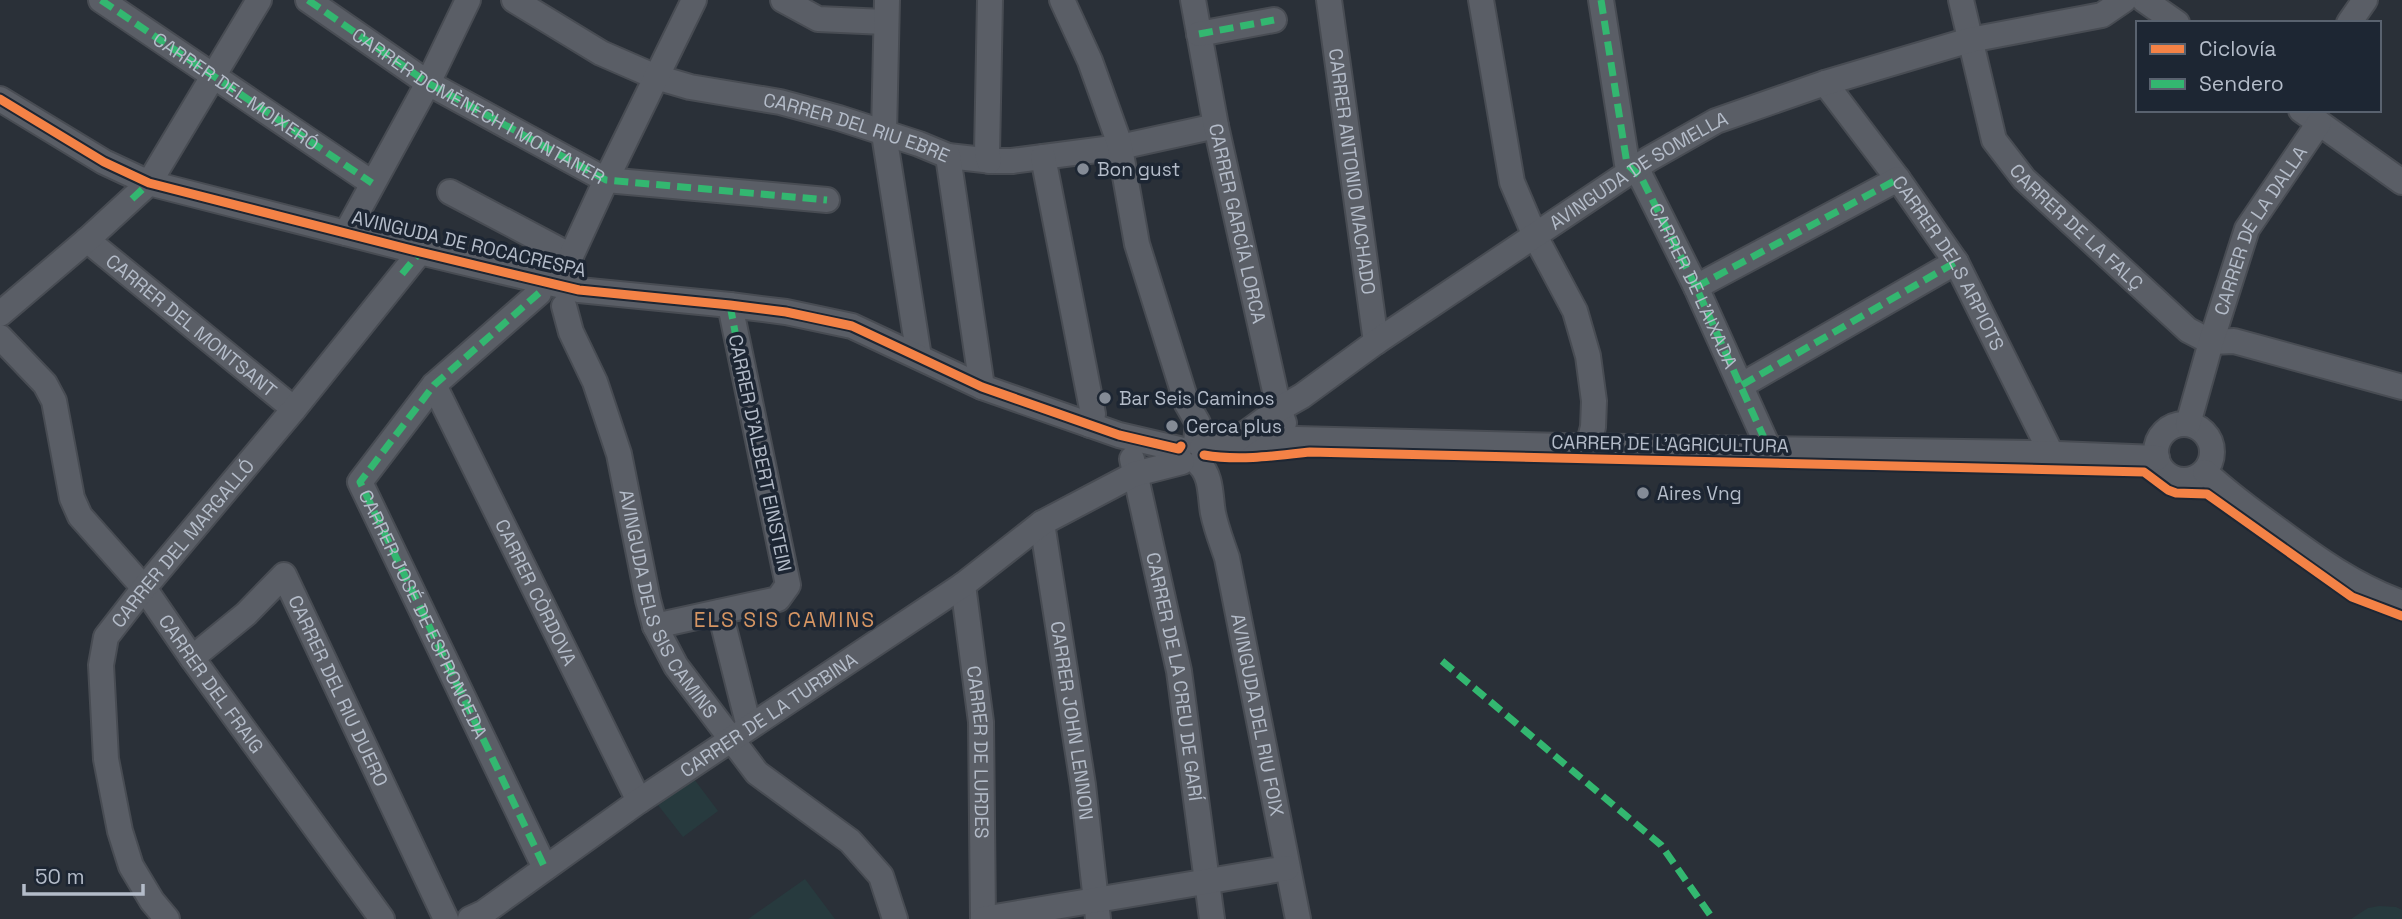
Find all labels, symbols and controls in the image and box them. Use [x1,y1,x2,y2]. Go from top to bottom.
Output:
legend [2136,21,2381,112]
street label: CARRER DOMÈNECH I MONTANER [347,22,609,190]
street label: CARRER DEL MOIXERÓ [148,26,324,156]
text: Ciclovía [2199,35,2276,62]
street label: CARRER ANTONIO MACHADO [1323,47,1382,296]
text: Sendero [2199,70,2284,97]
street label: CARRER DEL RIU EBRE [762,87,953,168]
street label: AVINGUDA DE SOMELLA [1544,105,1731,235]
street label: CARRER GARCÍA LORCA [1203,121,1272,326]
street label: CARRER DE LA DALLA [2208,141,2313,318]
place label: Bon gust [1097,157,1180,182]
street label: CARRER DE LA FALÇ [2004,158,2149,295]
marker: Bon gust [1075,161,1091,177]
street label: CARRER DELS ARPIOTS [1887,170,2011,355]
street label: CARRER DE L'AIXADA [1644,199,1744,372]
street label: AVINGUDA DE ROCACRESPA [349,205,589,283]
street label: CARRER DEL MONTSANT [101,248,282,403]
street label: CARRER D'ALBERT EINSTEIN [723,332,797,574]
place label: Bar Seis Caminos [1119,386,1274,411]
marker: Bar Seis Caminos [1097,390,1113,406]
place label: Cerca plus [1186,414,1282,439]
marker: Cerca plus [1164,418,1180,434]
street label: CARRER DE L'AGRICULTURA [1551,429,1789,459]
street label: CARRER DEL MARGALLÓ [105,453,260,633]
place label: Aires Vng [1657,481,1742,506]
street label: CARRER JOSÉ DE ESPRONCEDA [353,485,494,743]
marker: Aires Vng [1635,485,1651,501]
street label: AVINGUDA DELS SIS CAMINS [614,487,723,723]
street label: CARRER CÒRDOVA [489,515,583,670]
street label: CARRER DE LA CREU DE GARÍ [1141,550,1209,803]
street label: CARRER DEL RIU DUERO [283,591,394,790]
district label: ELS SIS CAMINS [694,606,876,633]
street label: CARRER DEL FRAIG [153,609,270,758]
street label: AVINGUDA DEL RIU FOIX [1226,611,1290,818]
street label: CARRER JOHN LENNON [1045,619,1099,822]
street label: CARRER DE LA TURBINA [675,647,862,783]
street label: CARRER DE LURDES [961,664,995,839]
scale bar [24,852,144,896]
text: 50 m [35,863,85,890]

